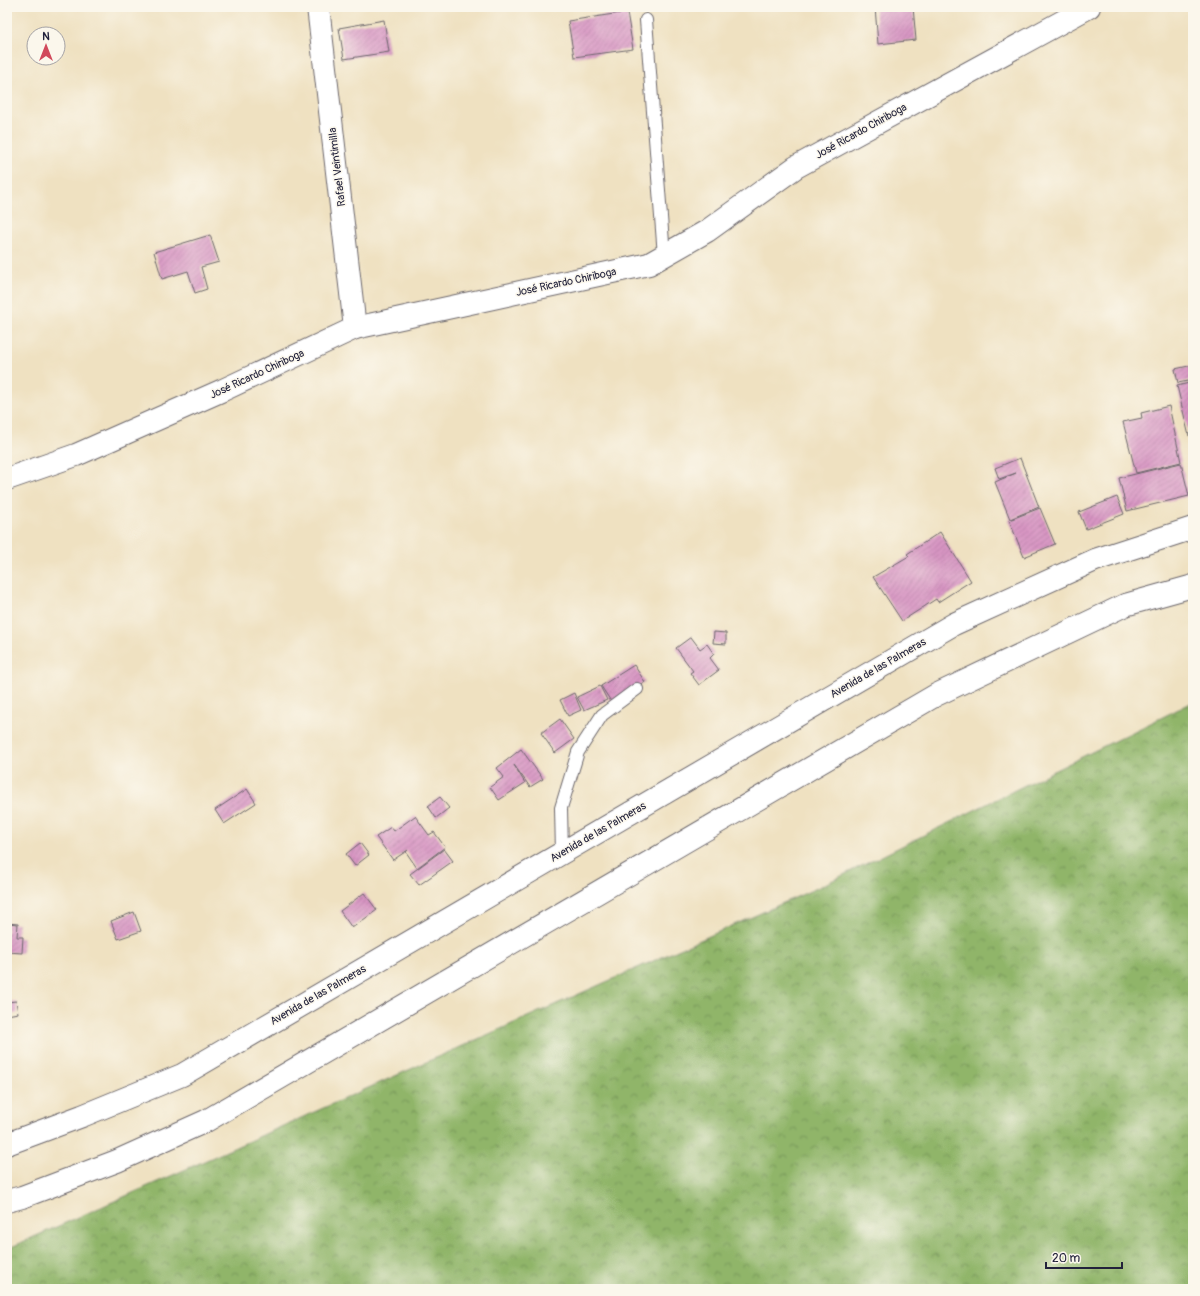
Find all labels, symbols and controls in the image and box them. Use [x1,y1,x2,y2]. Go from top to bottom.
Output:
north arrow [26,26,66,66]
text: N [42,30,50,43]
street label: José Ricardo Chiriboga [813,100,909,162]
street label: Rafael Veintimilla [326,127,348,207]
street label: José Ricardo Chiriboga [515,265,617,299]
street label: José Ricardo Chiriboga [208,346,306,402]
street label: Avenida de las Palmeras [828,635,928,701]
street label: Avenida de las Palmeras [548,799,648,865]
street label: Avenida de las Palmeras [268,962,368,1028]
scale bar [1046,1244,1122,1270]
text: 20 m [1052,1251,1081,1266]

